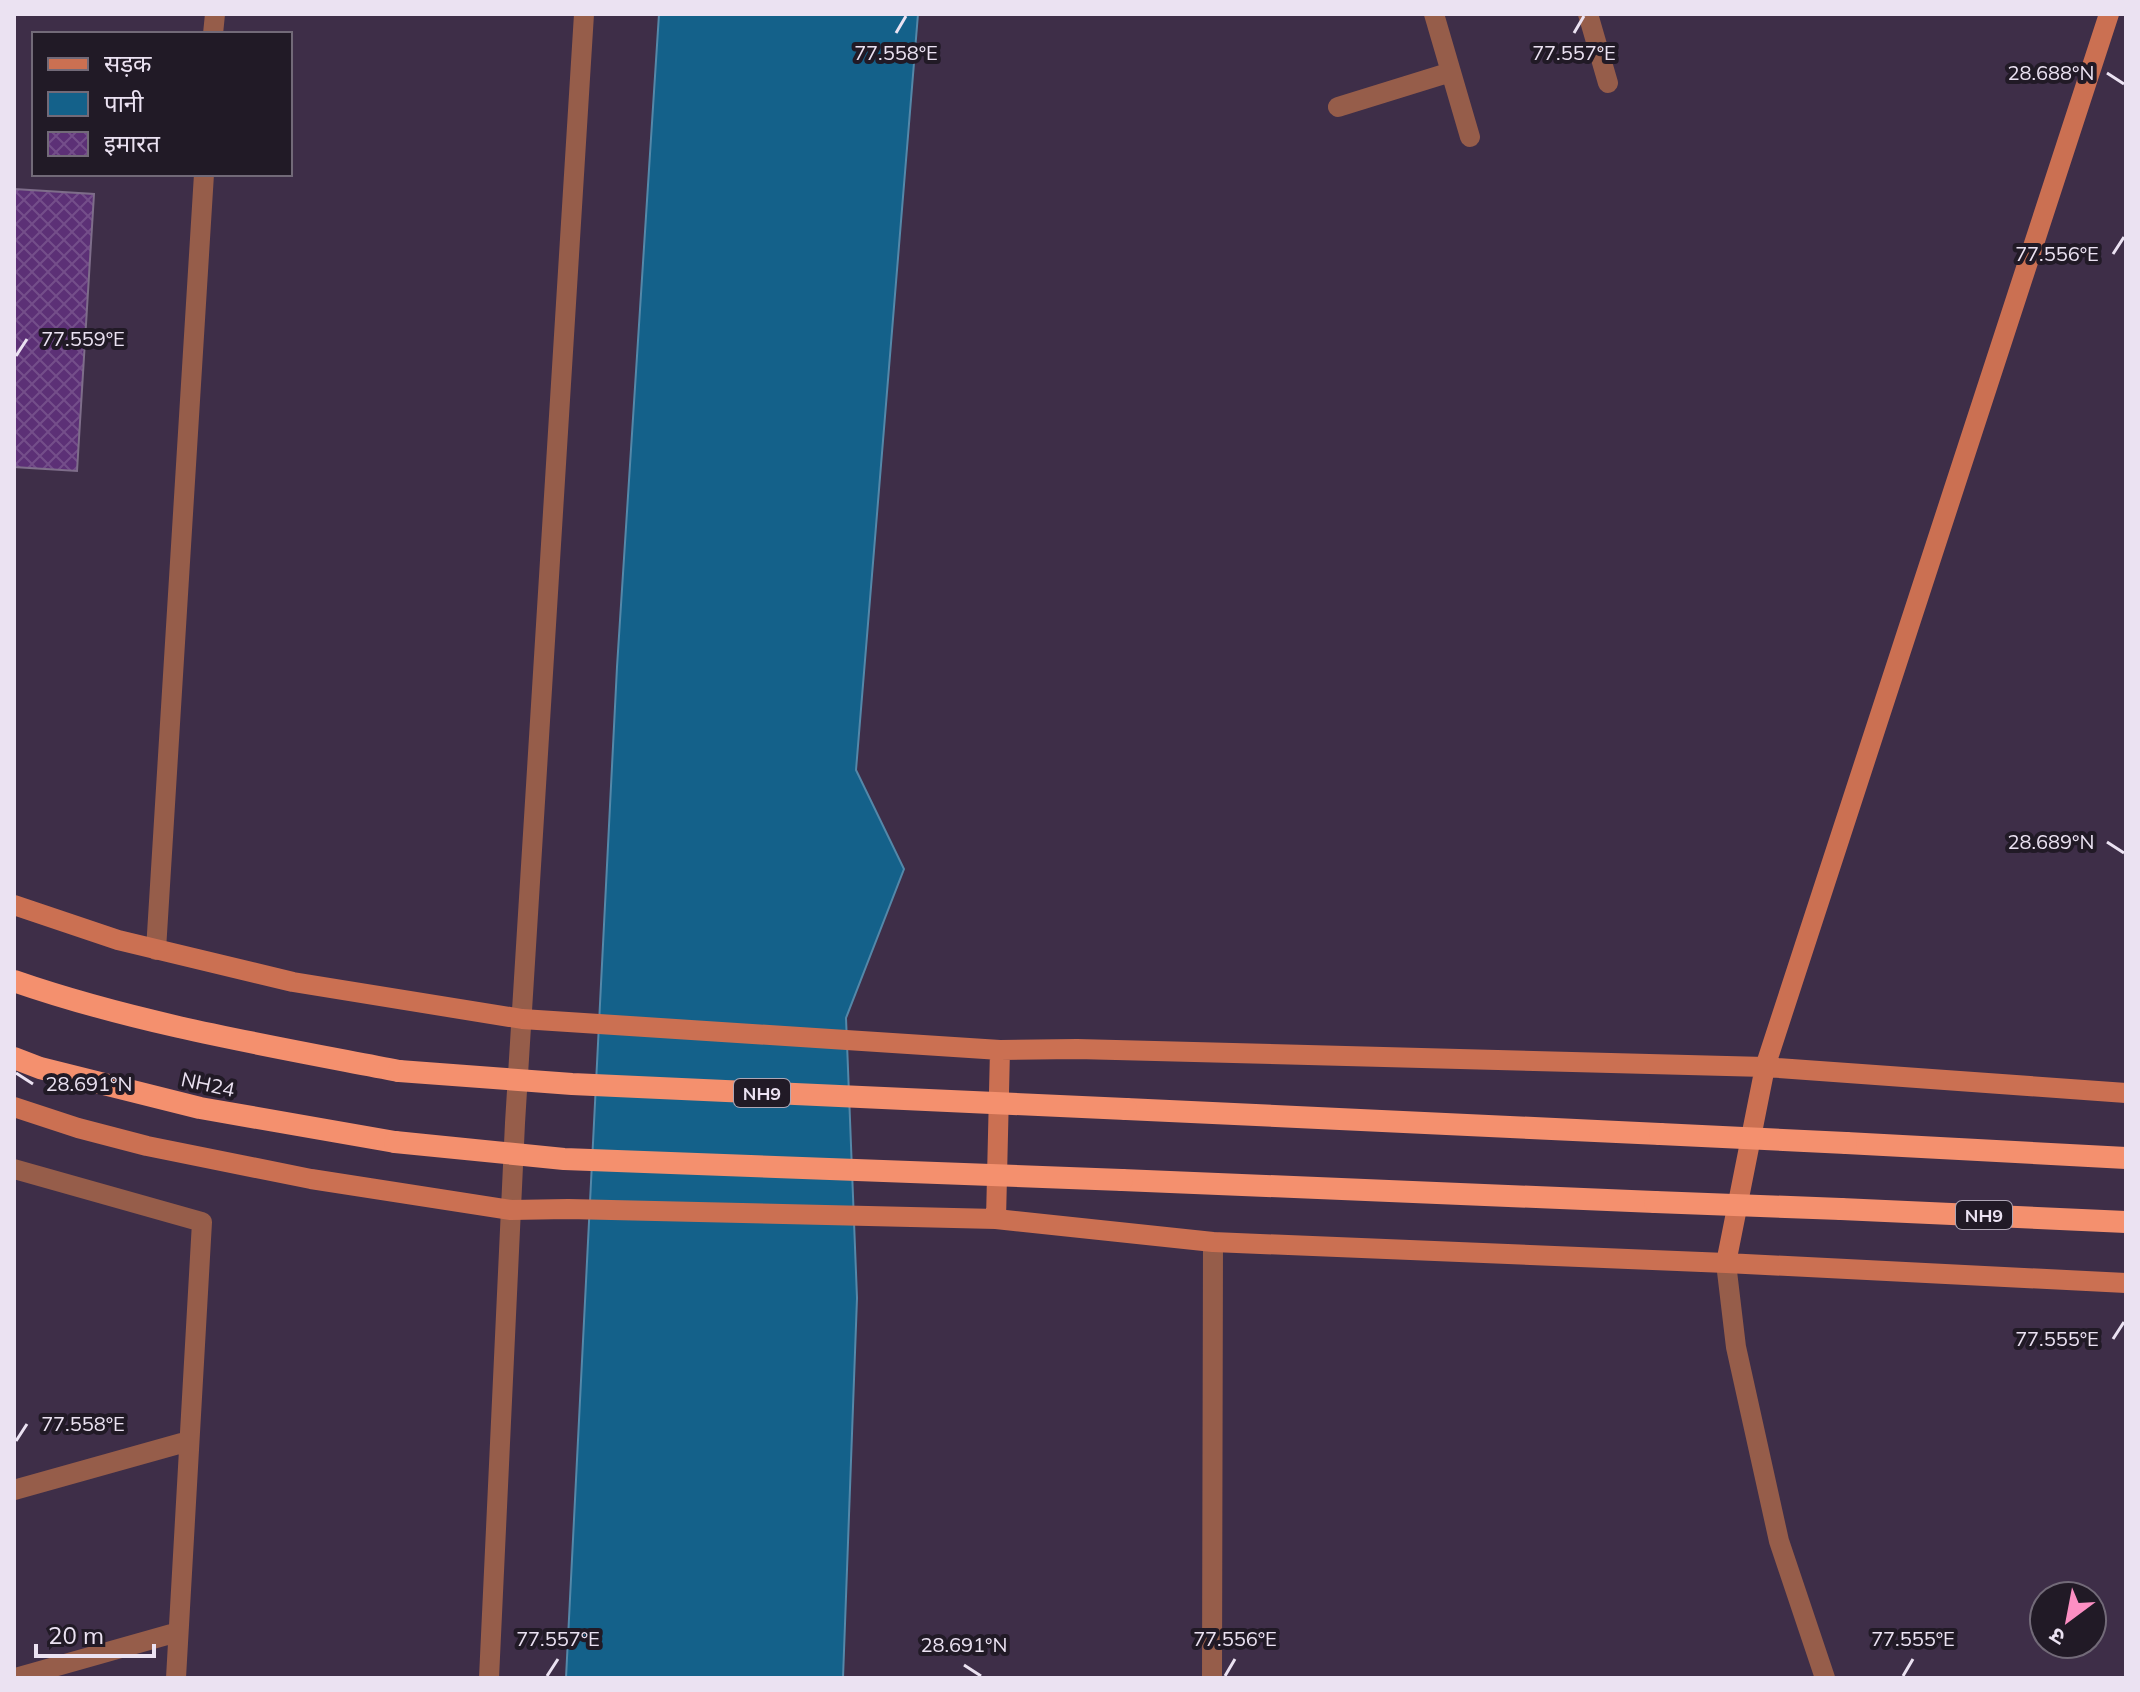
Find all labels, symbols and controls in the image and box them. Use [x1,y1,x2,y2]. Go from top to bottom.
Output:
legend [32,32,292,176]
text: 77.558°E [854,40,938,65]
text: 77.557°E [1532,40,1616,65]
text: सड़क [104,48,152,78]
text: 28.688°N [2008,60,2094,85]
text: पानी [104,88,144,118]
text: इमारत [104,128,161,158]
text: 77.556°E [2015,241,2099,266]
text: 77.559°E [41,326,125,351]
text: 28.689°N [2008,829,2094,854]
street label: NH24 [179,1066,237,1102]
text: 28.691°N [46,1071,132,1096]
road number: NH9 [734,1079,790,1107]
road number: NH9 [1956,1201,2012,1229]
text: 77.555°E [2015,1326,2099,1351]
text: 77.558°E [41,1411,125,1436]
north arrow [2028,1580,2108,1660]
scale bar [36,1608,154,1658]
text: 20 m [48,1620,104,1650]
text: उ [2044,1621,2070,1652]
text: 77.557°E [516,1626,600,1651]
text: 77.556°E [1193,1626,1277,1651]
text: 77.555°E [1871,1626,1955,1651]
text: 28.691°N [921,1632,1007,1657]

